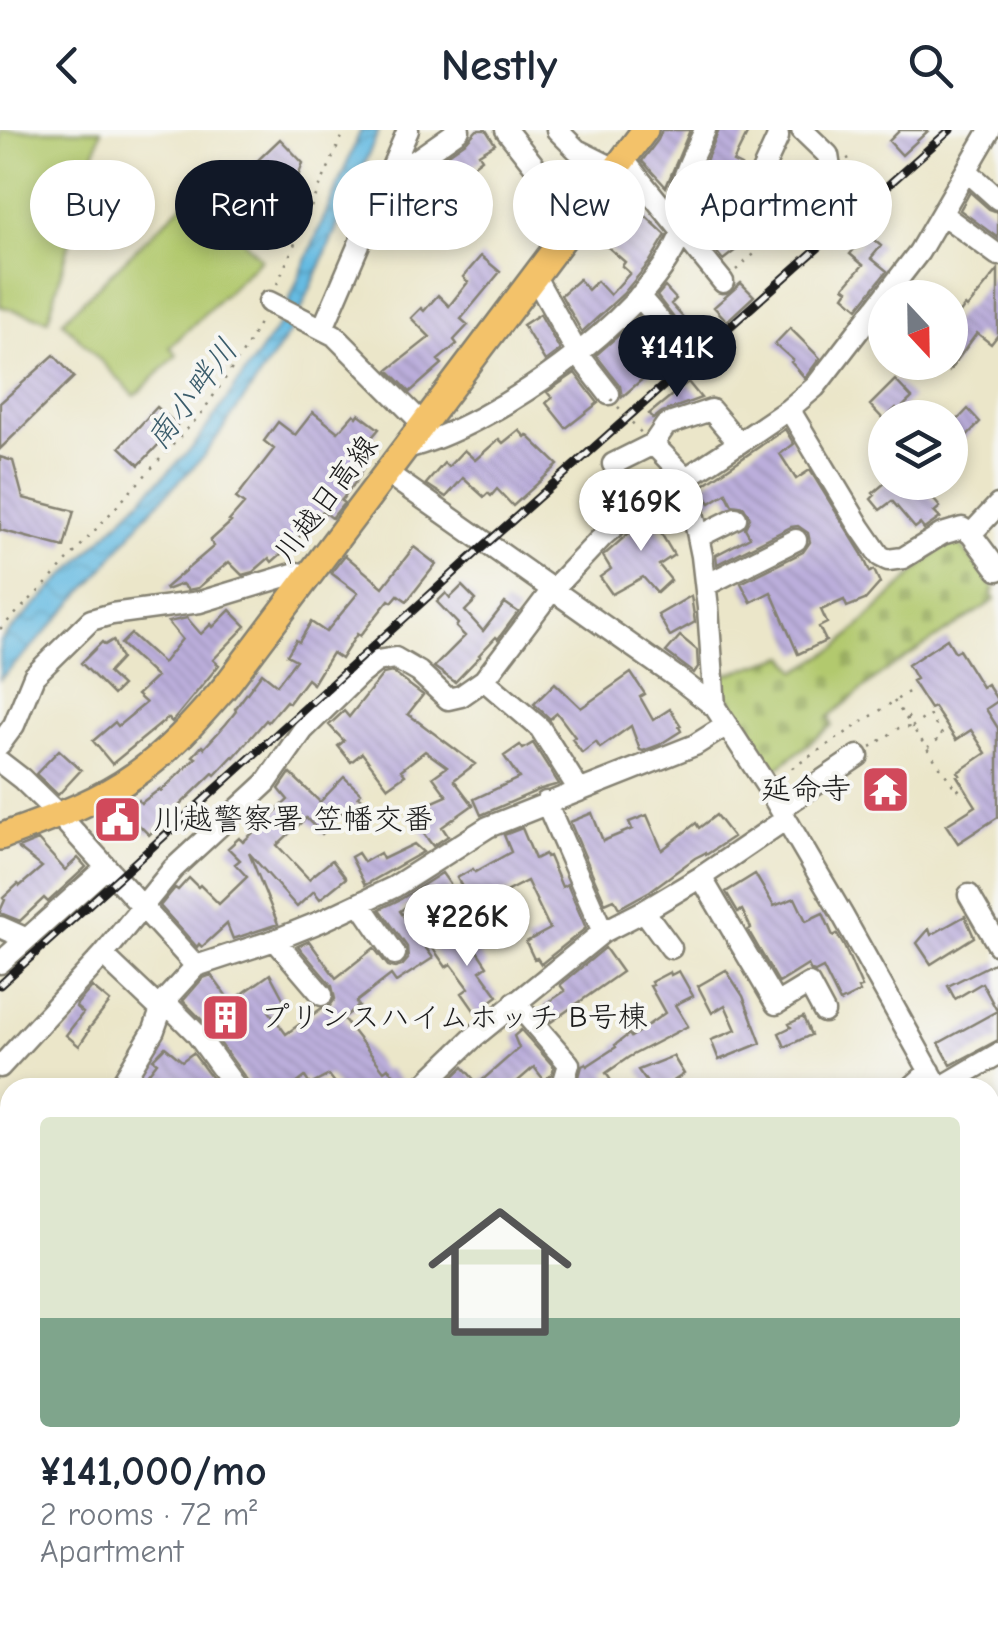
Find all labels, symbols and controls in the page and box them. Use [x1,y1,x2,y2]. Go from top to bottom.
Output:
icon: back [40,38,95,93]
icon: search [903,38,958,93]
text: Nestly [441,39,557,91]
chip: Buy [30,160,155,250]
chip: Rent [175,160,313,250]
chip: Filters [333,160,493,250]
chip: New [513,160,645,250]
chip: Apartment [665,160,892,250]
north arrow [868,280,968,380]
map controls [868,280,968,500]
pin: ¥141K [607,315,747,400]
text: ¥141K [640,329,714,366]
water label: 南小畔川 [139,332,245,456]
button: layers [868,400,968,500]
street label: 川越日高線 [267,429,385,569]
pin: ¥169K [571,469,711,554]
text: ¥169K [601,483,681,520]
temple icon: 延命寺 [860,763,912,815]
place label: 延命寺 [761,772,851,807]
public building icon: 川越警察署 笠幡交番 [92,793,144,845]
place label: 川越警察署 笠幡交番 [153,802,433,837]
pin: ¥226K [397,884,537,969]
text: ¥226K [426,898,508,935]
building icon: プリンスハイムホッチ B号棟 [199,991,251,1043]
place label: プリンスハイムホッチ B号棟 [260,1000,647,1035]
icon: home [410,1182,590,1362]
text: ¥141,000/mo [40,1447,267,1496]
text: 2 rooms · 72 m² [40,1496,257,1533]
text: Apartment [40,1533,183,1570]

